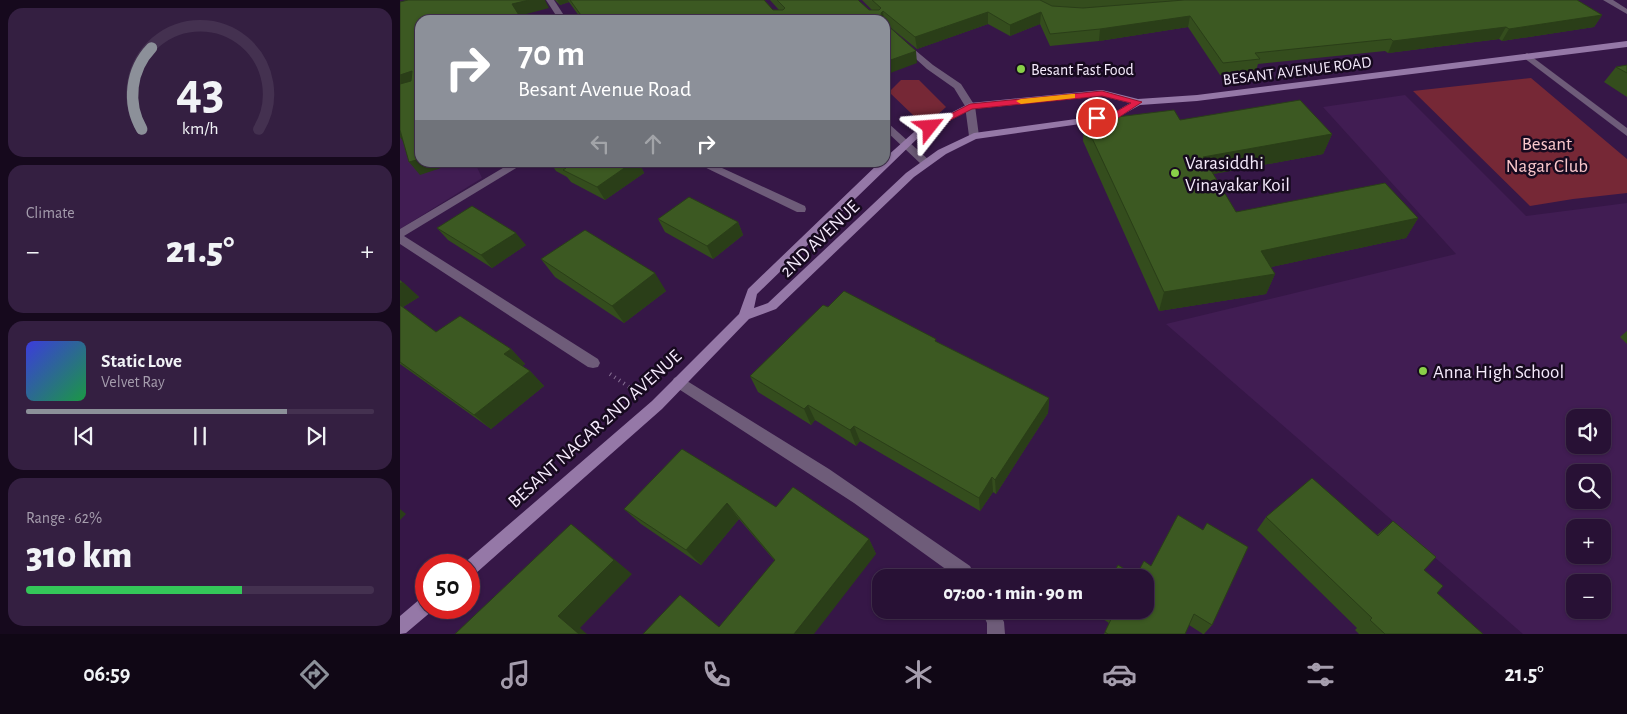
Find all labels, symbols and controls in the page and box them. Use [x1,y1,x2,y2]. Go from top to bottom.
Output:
icon: right [435,35,500,100]
text: 70 m [518,37,585,72]
street label: BESANT AVENUE ROAD [1222,54,1372,88]
place label: Besant Fast Food [1031,62,1134,78]
marker: Besant Fast Food [1015,63,1027,75]
text: 43 [176,66,224,118]
text: Besant Avenue Road [518,78,691,100]
pin [1076,97,1118,139]
position arrow [903,100,955,152]
icon: arrive [1083,104,1111,132]
text: km/h [182,120,218,138]
icon: left [586,130,614,158]
icon: ahead [639,130,667,158]
icon: right [692,130,720,158]
park label: Besant Nagar Club [1506,135,1588,176]
place label: Varasiddhi Vinayakar Koil [1185,154,1290,195]
marker: Varasiddhi Vinayakar Koil [1169,167,1181,179]
street label: 2ND AVENUE [777,197,863,281]
text: Climate [26,205,75,221]
text: 21.5° [166,232,234,270]
text: − [26,238,39,266]
text: + [361,238,374,266]
street label: BESANT NAGAR 2ND AVENUE [505,347,685,512]
text: Static Love [101,352,182,371]
place label: Anna High School [1433,363,1564,382]
marker: Anna High School [1417,365,1429,377]
text: Velvet Ray [101,374,165,390]
map controls [1566,409,1611,619]
button: sound [1566,409,1611,454]
icon: previous [70,422,98,450]
icon: pause [186,422,214,450]
icon: next [302,422,330,450]
button: search [1566,464,1611,509]
text: Range · 62% [26,510,102,526]
button: + [1566,519,1611,564]
text: 310 km [26,537,132,575]
speed limit sign: 50 [415,554,480,619]
button: − [1566,574,1611,619]
text: 07:00 · 1 min · 90 m [943,584,1083,603]
icon: directions [297,657,332,692]
icon: music [498,657,533,692]
icon: phone [699,657,734,692]
icon: climate [901,657,936,692]
icon: car [1102,657,1137,692]
icon: filters [1303,657,1338,692]
text: 06:59 [83,663,130,685]
text: 21.5° [1504,663,1544,685]

